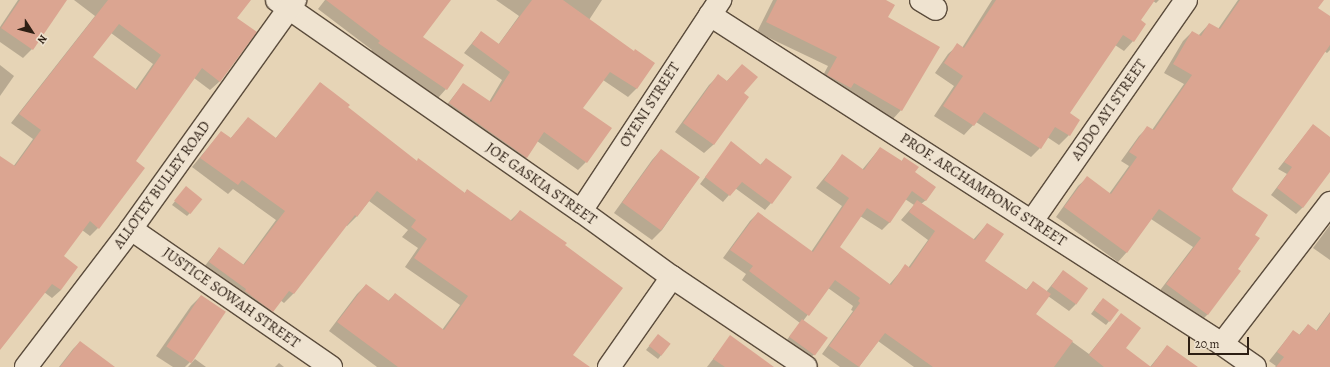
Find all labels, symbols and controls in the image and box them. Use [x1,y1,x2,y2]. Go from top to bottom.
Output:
north arrow [12,12,52,52]
text: N [34,32,51,47]
street label: ADDO AYI STREET [1067,56,1151,164]
street label: OYENI STREET [616,59,684,151]
street label: ALLOTEY BULLEY ROAD [110,118,214,252]
street label: PROF. ARCHAMPONG STREET [896,129,1070,251]
street label: JOE GASKIA STREET [482,139,600,229]
street label: JUSTICE SOWAH STREET [159,244,303,352]
scale bar [1190,329,1251,355]
text: 20 m [1195,336,1219,352]

